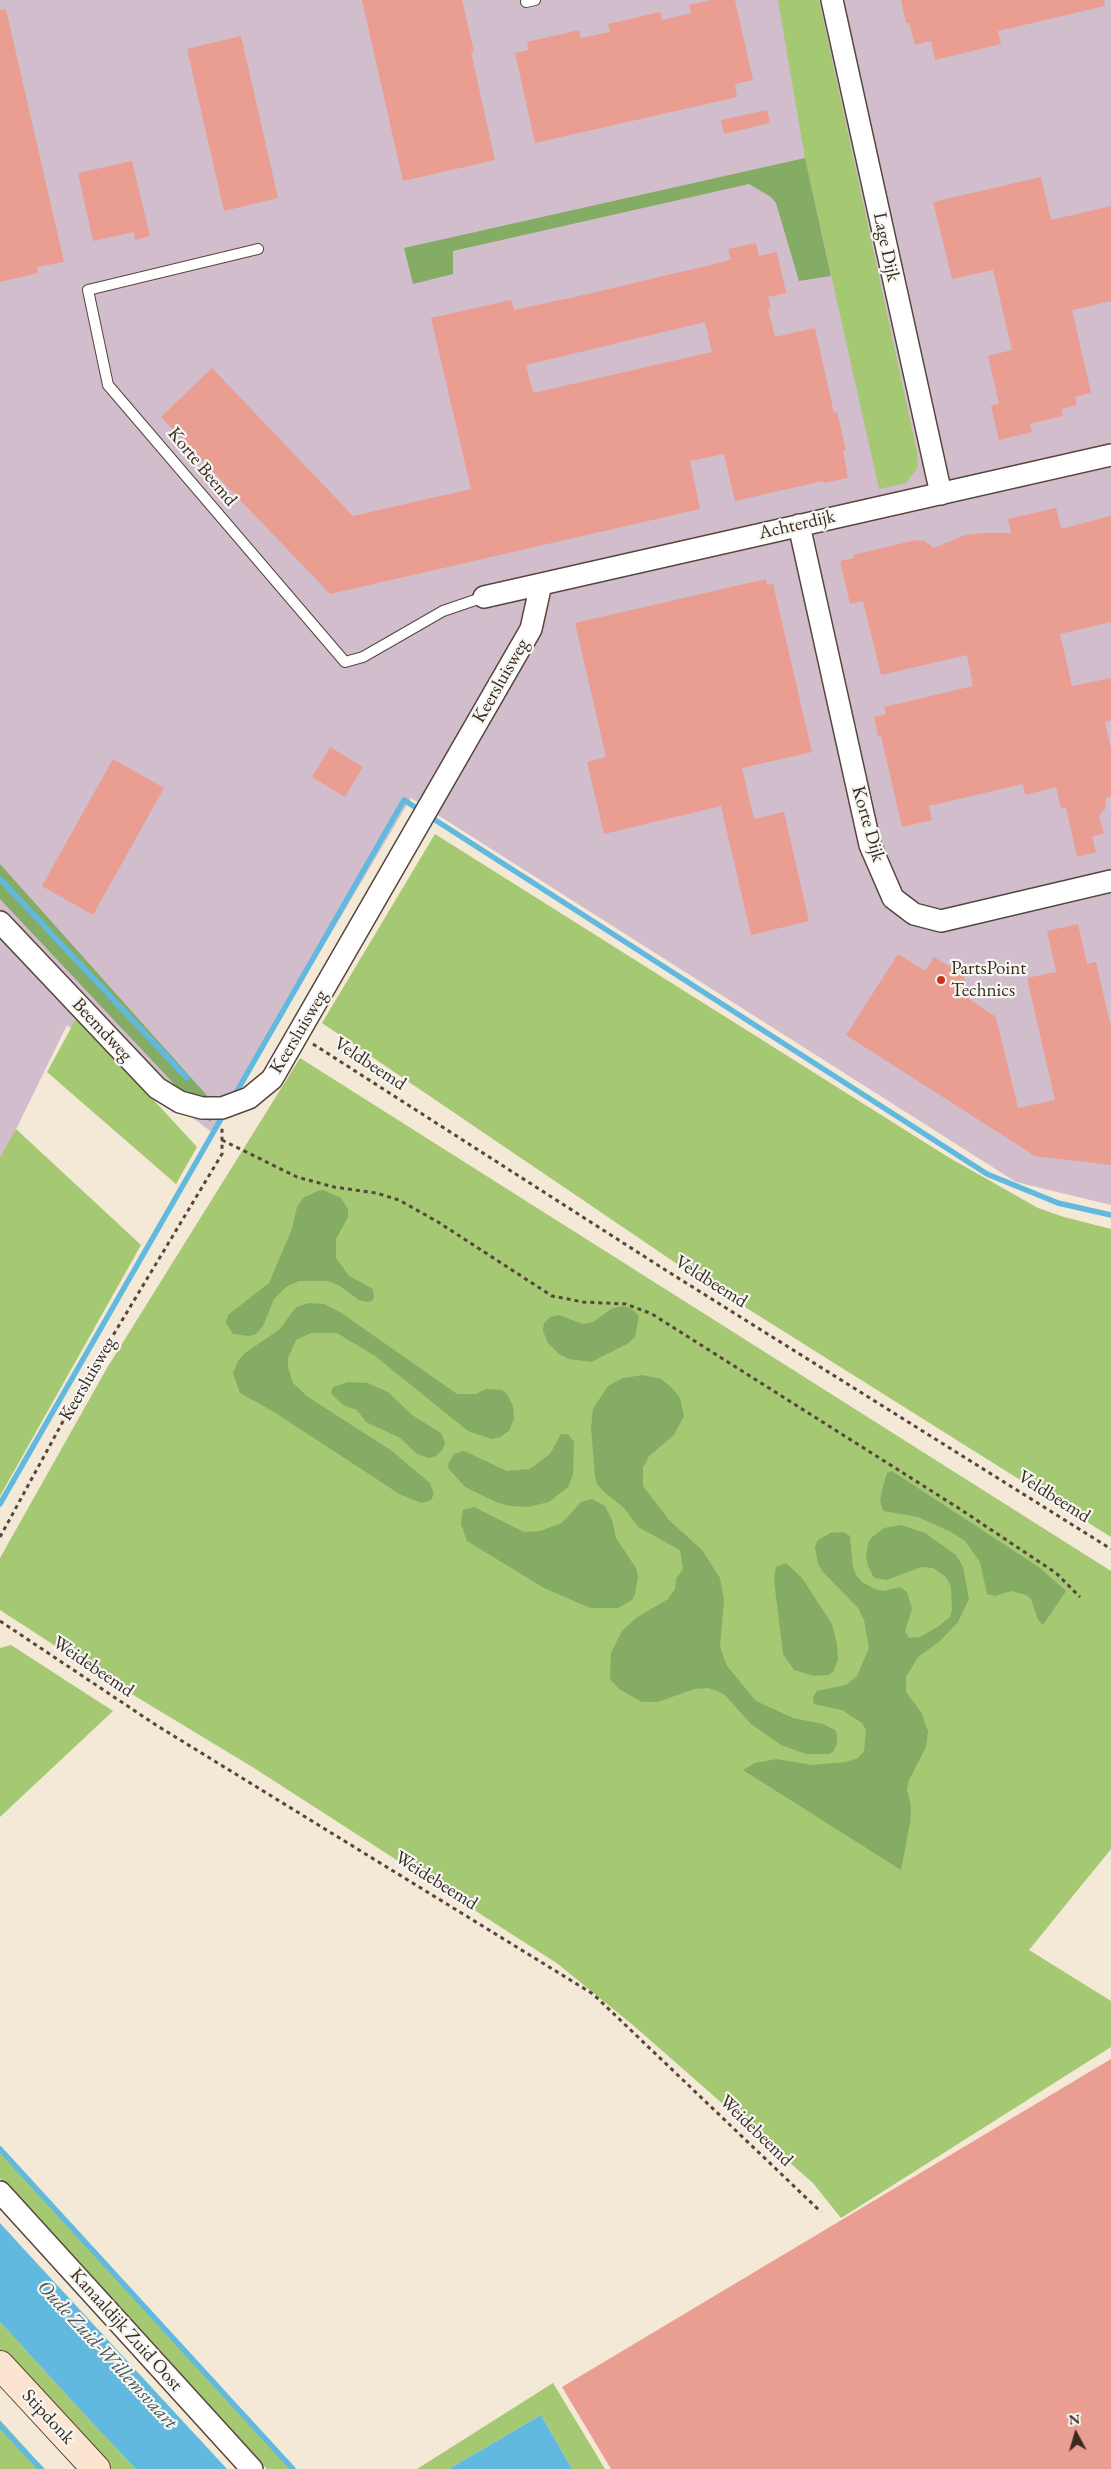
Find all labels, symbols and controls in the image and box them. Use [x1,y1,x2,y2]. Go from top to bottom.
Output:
street label: Lage Dijk [868,210,904,284]
street label: Korte Beemd [162,423,242,511]
street label: Achterdijk [757,505,837,545]
street label: Keersluisweg [468,635,534,727]
street label: Korte Dijk [846,783,890,865]
place label: PartsPoint Technics [951,958,1026,1002]
marker: PartsPoint Technics [935,974,947,986]
street label: Keersluisweg [265,986,333,1078]
street label: Beemdweg [67,994,137,1066]
street label: Veldbeemd [330,1032,410,1096]
street label: Veldbeemd [671,1251,751,1313]
street label: Keersluisweg [55,1333,121,1425]
street label: Veldbeemd [1014,1466,1094,1528]
street label: Weidebeemd [48,1631,138,1703]
street label: Weidebeemd [390,1847,482,1915]
street label: Weidebeemd [714,2090,798,2172]
street label: Kanaaldijk Zuid Oost [65,2264,187,2396]
water label: Oude Zuid-Willemsvaart [32,2276,182,2434]
street label: Stipdonk [17,2385,79,2449]
north arrow [1051,2409,1101,2459]
text: N [1068,2410,1081,2429]

